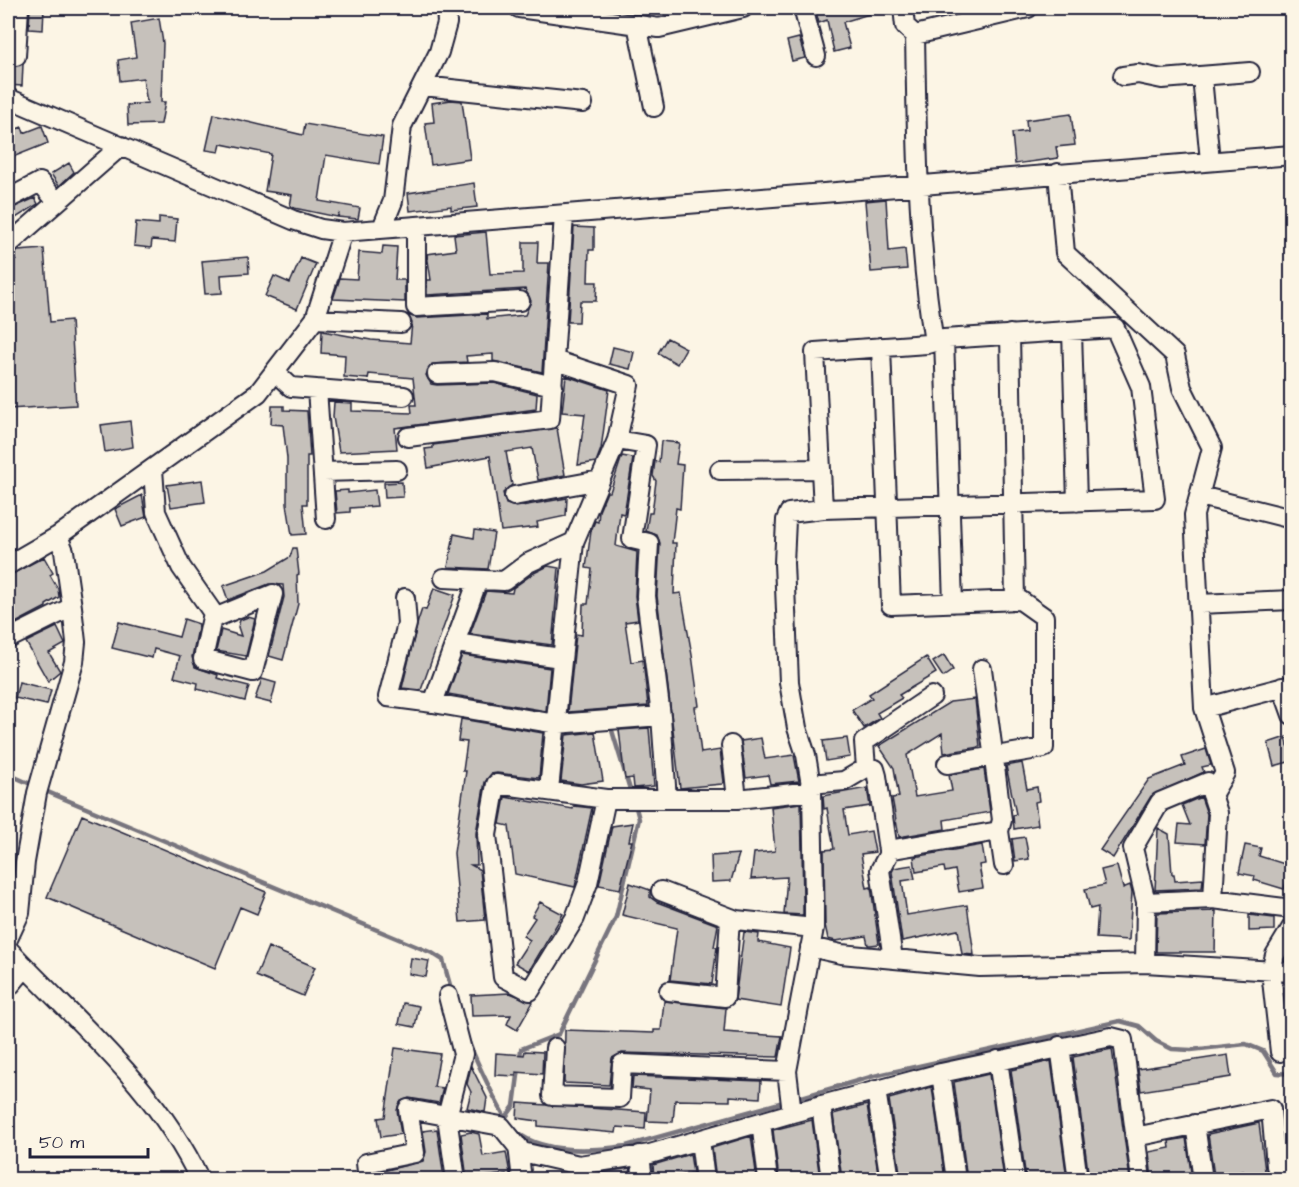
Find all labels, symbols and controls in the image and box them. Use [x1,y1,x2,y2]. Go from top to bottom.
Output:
scale bar [30,1121,148,1159]
text: 50 m [39,1130,84,1155]

